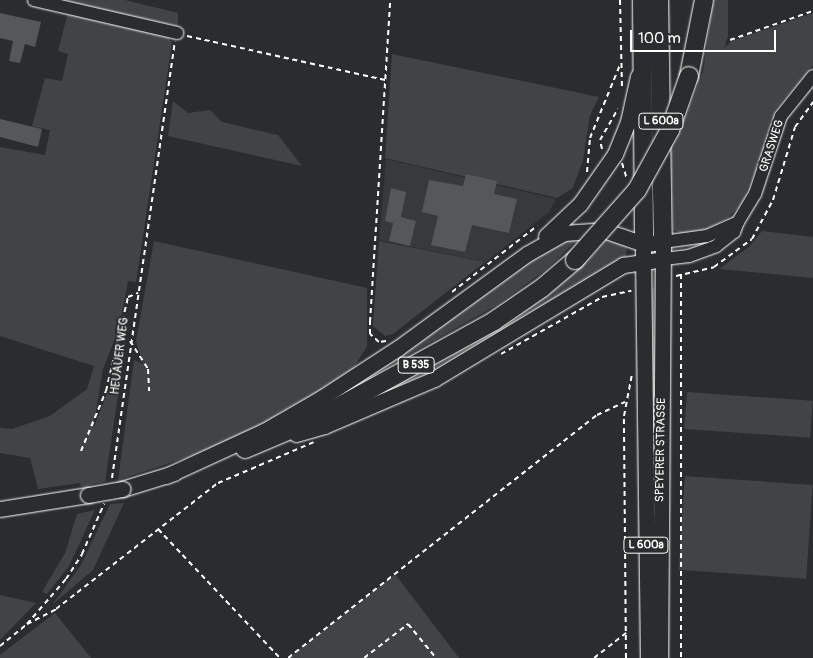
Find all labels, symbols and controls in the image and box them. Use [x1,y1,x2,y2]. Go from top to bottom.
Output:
scale bar [633,20,779,52]
text: 100 m [638,29,681,48]
road number: L 600a [637,112,685,130]
street label: GRASWEG [757,118,787,174]
street label: HEUAUER WEG [108,317,132,395]
road number: B 535 [397,356,435,374]
street label: SPEYERER STRASSE [653,398,669,502]
road number: L 600a [622,536,670,554]

